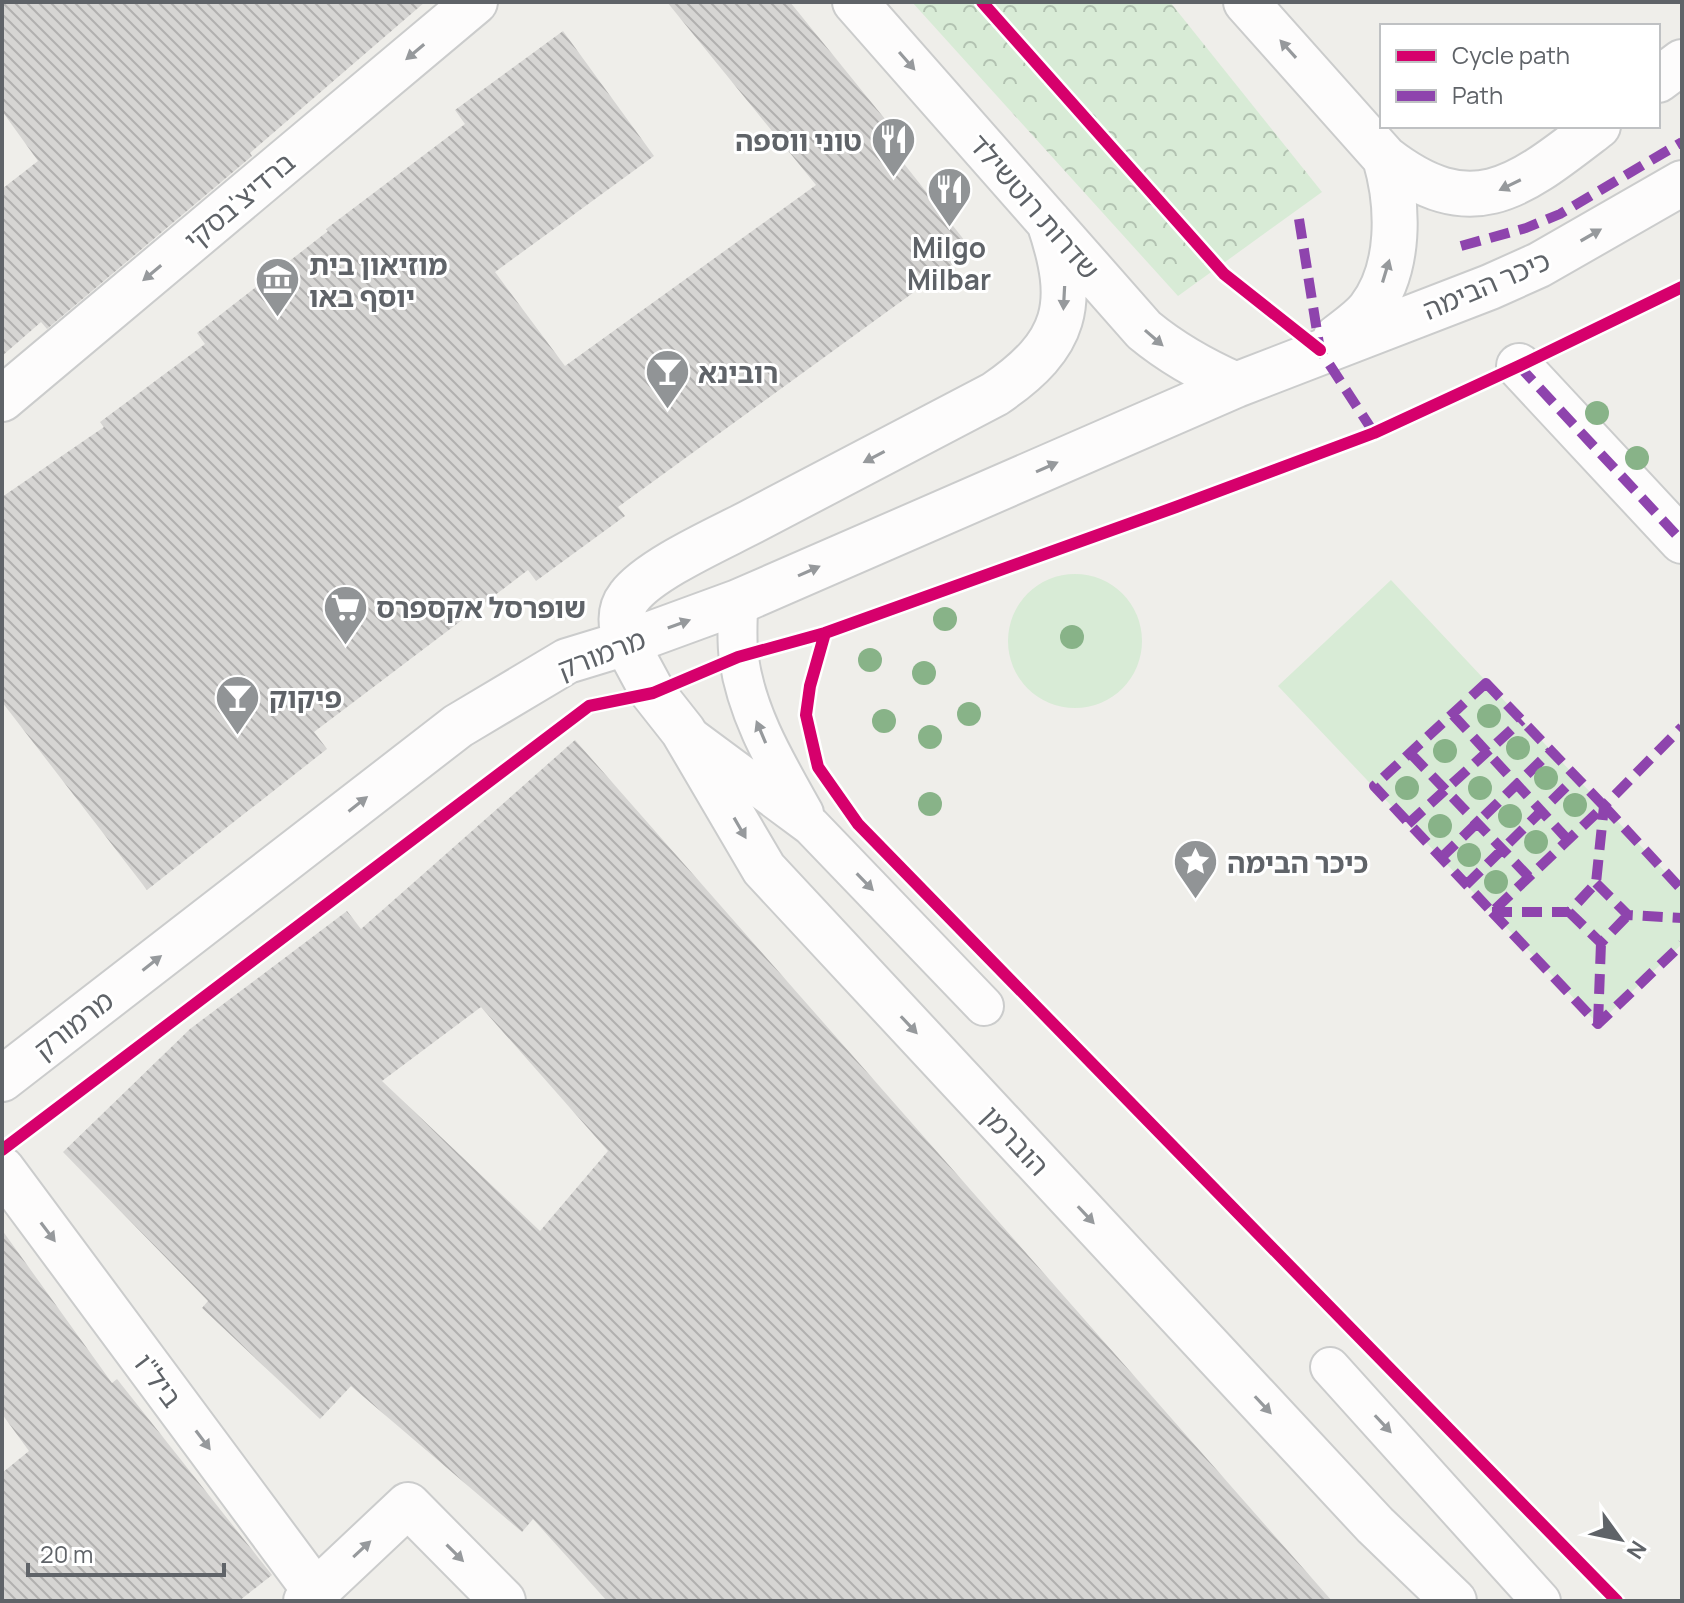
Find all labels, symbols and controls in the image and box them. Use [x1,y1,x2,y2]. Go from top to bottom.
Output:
legend [1380,24,1660,128]
text: Cycle path [1452,38,1570,71]
one-way arrow [1280,40,1298,59]
one-way arrow [406,43,426,60]
one-way arrow [898,50,915,70]
text: Path [1452,78,1503,111]
restaurant icon: טוני ווספה [869,116,917,179]
place label: טוני ווספה [735,121,862,159]
street label: שדרות רוטשילד [961,125,1109,287]
street label: ברדיצ'בסקי [176,142,302,258]
restaurant icon: Milgo Milbar [925,166,973,229]
one-way arrow [1498,178,1521,192]
place label: Milgo Milbar [907,228,991,298]
one-way arrow [1580,228,1602,242]
street label: כיכר הבימה [1417,240,1555,328]
place label: מוזיאון בית יוסף באו [309,245,447,315]
museum icon: מוזיאון בית יוסף באו [254,256,302,319]
one-way arrow [1380,258,1393,282]
one-way arrow [142,264,162,281]
one-way arrow [1057,286,1070,311]
one-way arrow [1144,329,1164,346]
bar icon: רובינא [643,348,691,411]
place label: רובינא [698,353,779,391]
one-way arrow [863,451,886,464]
one-way arrow [1035,461,1059,474]
one-way arrow [797,565,821,578]
supermarket icon: שופרסל אקספרס [321,583,369,646]
place label: שופרסל אקספרס [376,588,586,626]
one-way arrow [668,617,692,629]
street label: מרמורק [551,619,651,687]
bar icon: פיקוק [214,673,262,736]
place label: פיקוק [269,678,342,716]
one-way arrow [754,720,767,744]
one-way arrow [348,796,368,812]
one-way arrow [733,817,747,839]
place icon: כיכר הבימה [1172,838,1220,901]
place label: כיכר הבימה [1227,843,1368,881]
one-way arrow [855,872,873,891]
one-way arrow [142,955,162,971]
street label: מרמורק [25,981,121,1067]
one-way arrow [900,1015,918,1034]
street label: הוברמן [974,1097,1058,1183]
one-way arrow [1077,1205,1095,1224]
one-way arrow [40,1221,56,1242]
street label: ביל"ו [126,1345,192,1415]
one-way arrow [1254,1396,1272,1415]
one-way arrow [1373,1415,1391,1434]
one-way arrow [195,1430,211,1451]
north arrow [1580,1499,1660,1579]
scale bar [28,1527,224,1577]
text: N [1620,1535,1654,1565]
text: 20 m [40,1537,93,1570]
one-way arrow [352,1540,371,1558]
one-way arrow [446,1543,464,1562]

